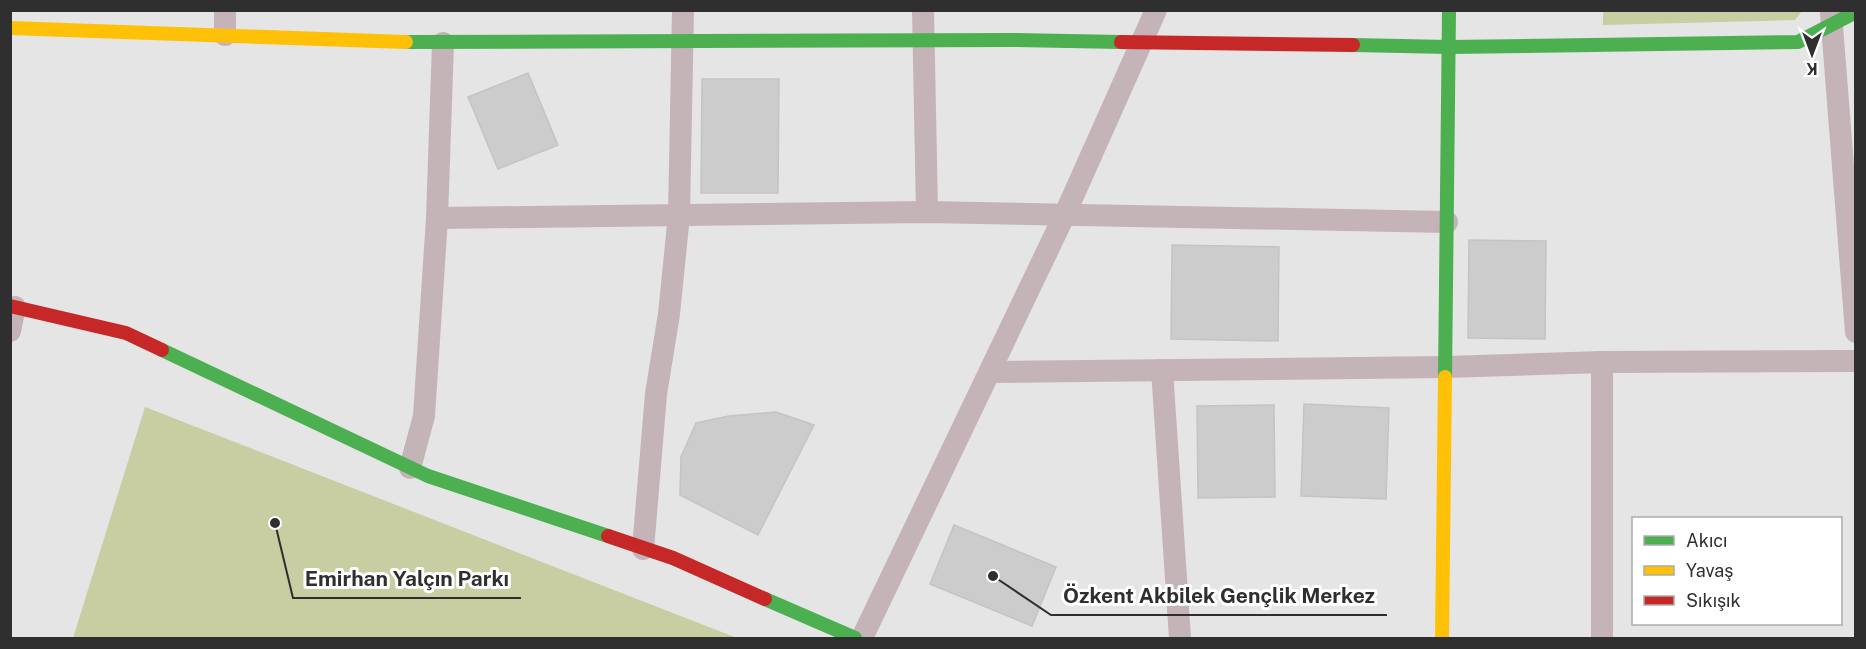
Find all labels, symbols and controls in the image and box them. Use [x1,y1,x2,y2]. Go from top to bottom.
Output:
north arrow [1782,24,1842,84]
text: K [1806,59,1818,78]
legend [1632,517,1842,625]
text: Akıcı [1686,530,1727,551]
callout: Emirhan Yalçın Parkı [293,559,521,598]
text: Yavaş [1686,560,1733,581]
text: Emirhan Yalçın Parkı [305,566,509,591]
callout: Özkent Akbilek Gençlik Merkez [1051,576,1387,615]
text: Özkent Akbilek Gençlik Merkez [1063,583,1375,608]
text: Sıkışık [1686,590,1741,611]

